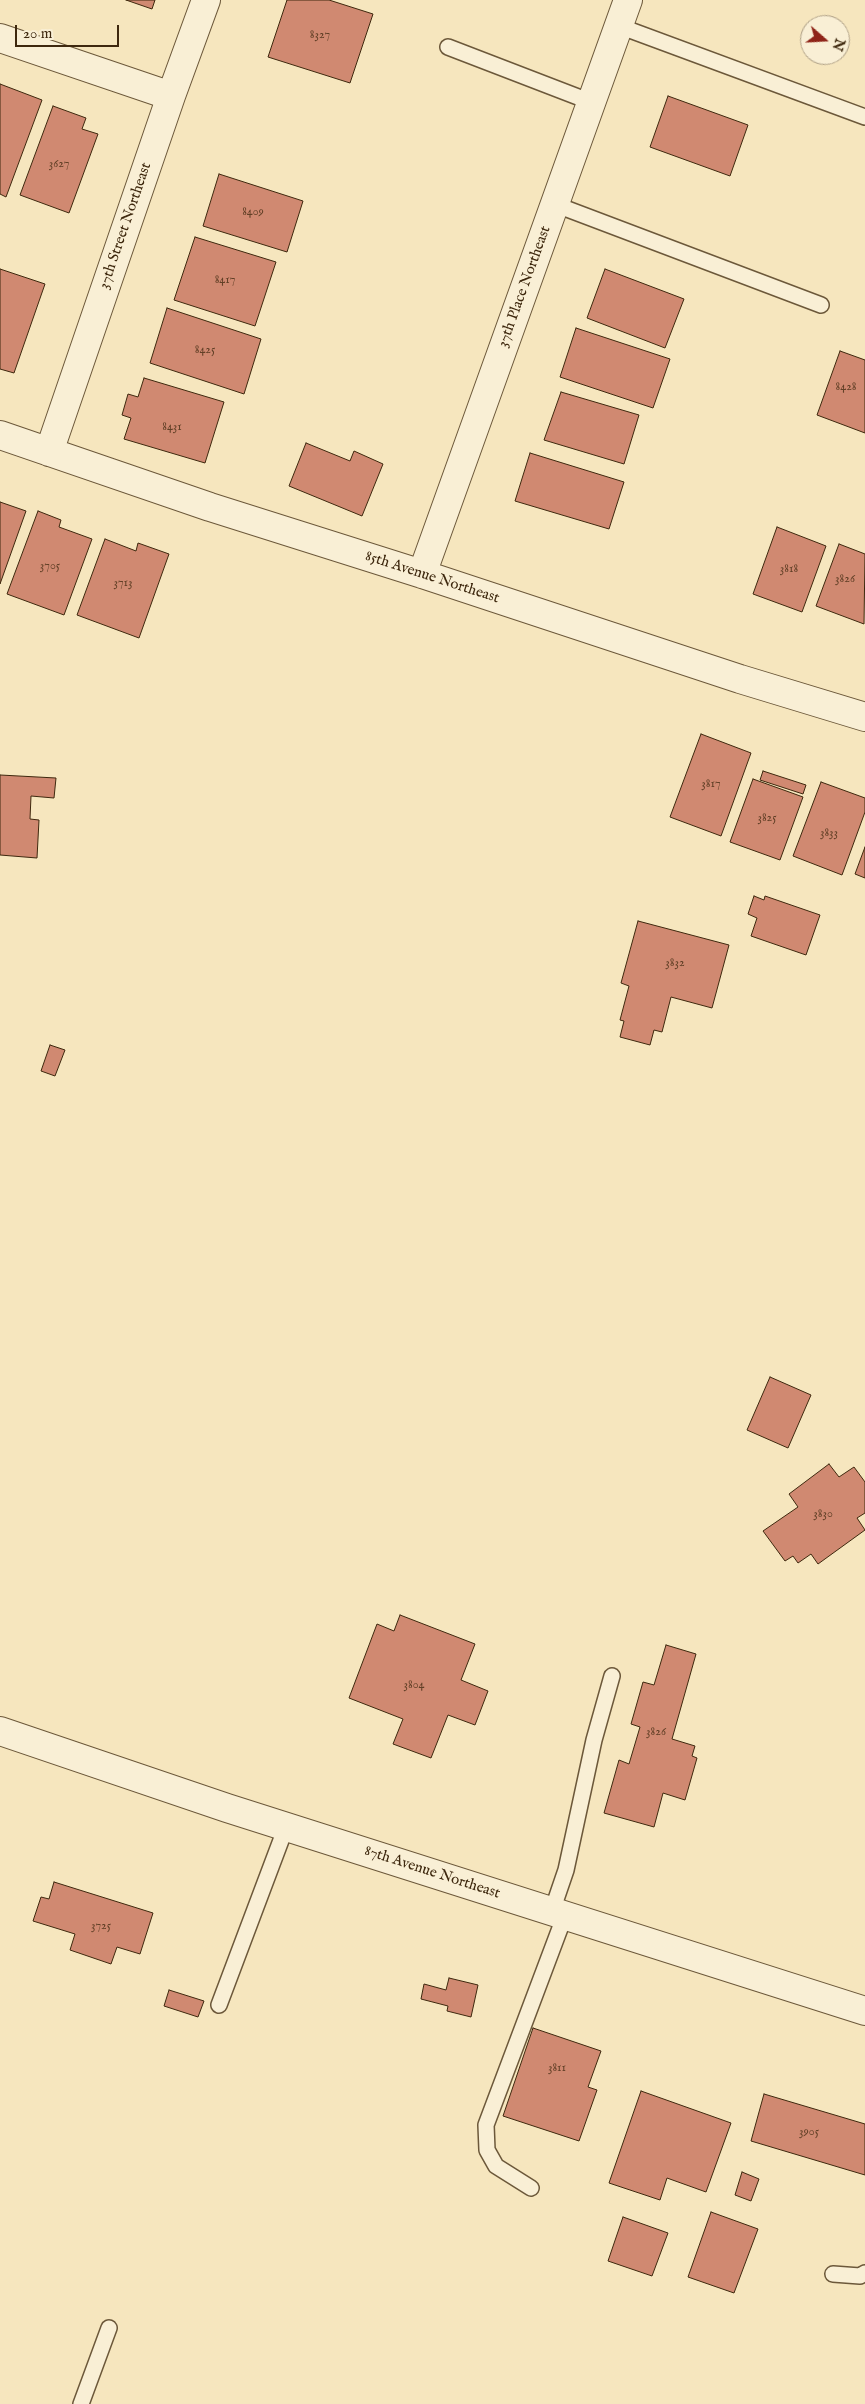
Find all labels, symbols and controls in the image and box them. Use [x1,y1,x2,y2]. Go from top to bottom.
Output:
scale bar [18,15,121,47]
north arrow [800,15,850,65]
text: 20 m [23,24,52,43]
house number: 8327 [310,29,330,43]
text: N [828,36,849,53]
house number: 3627 [49,158,69,172]
street label: 37th Street Northeast [96,160,156,292]
house number: 8409 [242,206,264,220]
street label: 37th Place Northeast [495,224,555,350]
house number: 8417 [215,274,235,288]
house number: 8425 [195,344,215,358]
house number: 8428 [836,381,856,395]
house number: 8431 [162,421,182,435]
street label: 85th Avenue Northeast [363,548,501,608]
house number: 3705 [40,560,60,574]
house number: 3818 [780,563,798,577]
house number: 3826 [835,573,855,587]
house number: 3713 [113,577,133,591]
house number: 3817 [701,778,721,792]
house number: 3825 [757,812,777,826]
house number: 3833 [820,827,838,841]
house number: 3832 [665,957,685,971]
house number: 3830 [813,1508,833,1522]
house number: 3804 [404,1679,424,1693]
house number: 3826 [646,1726,666,1740]
street label: 87th Avenue Northeast [362,1843,502,1903]
house number: 3725 [91,1920,111,1934]
house number: 3811 [548,2062,566,2076]
house number: 3905 [799,2126,819,2140]

